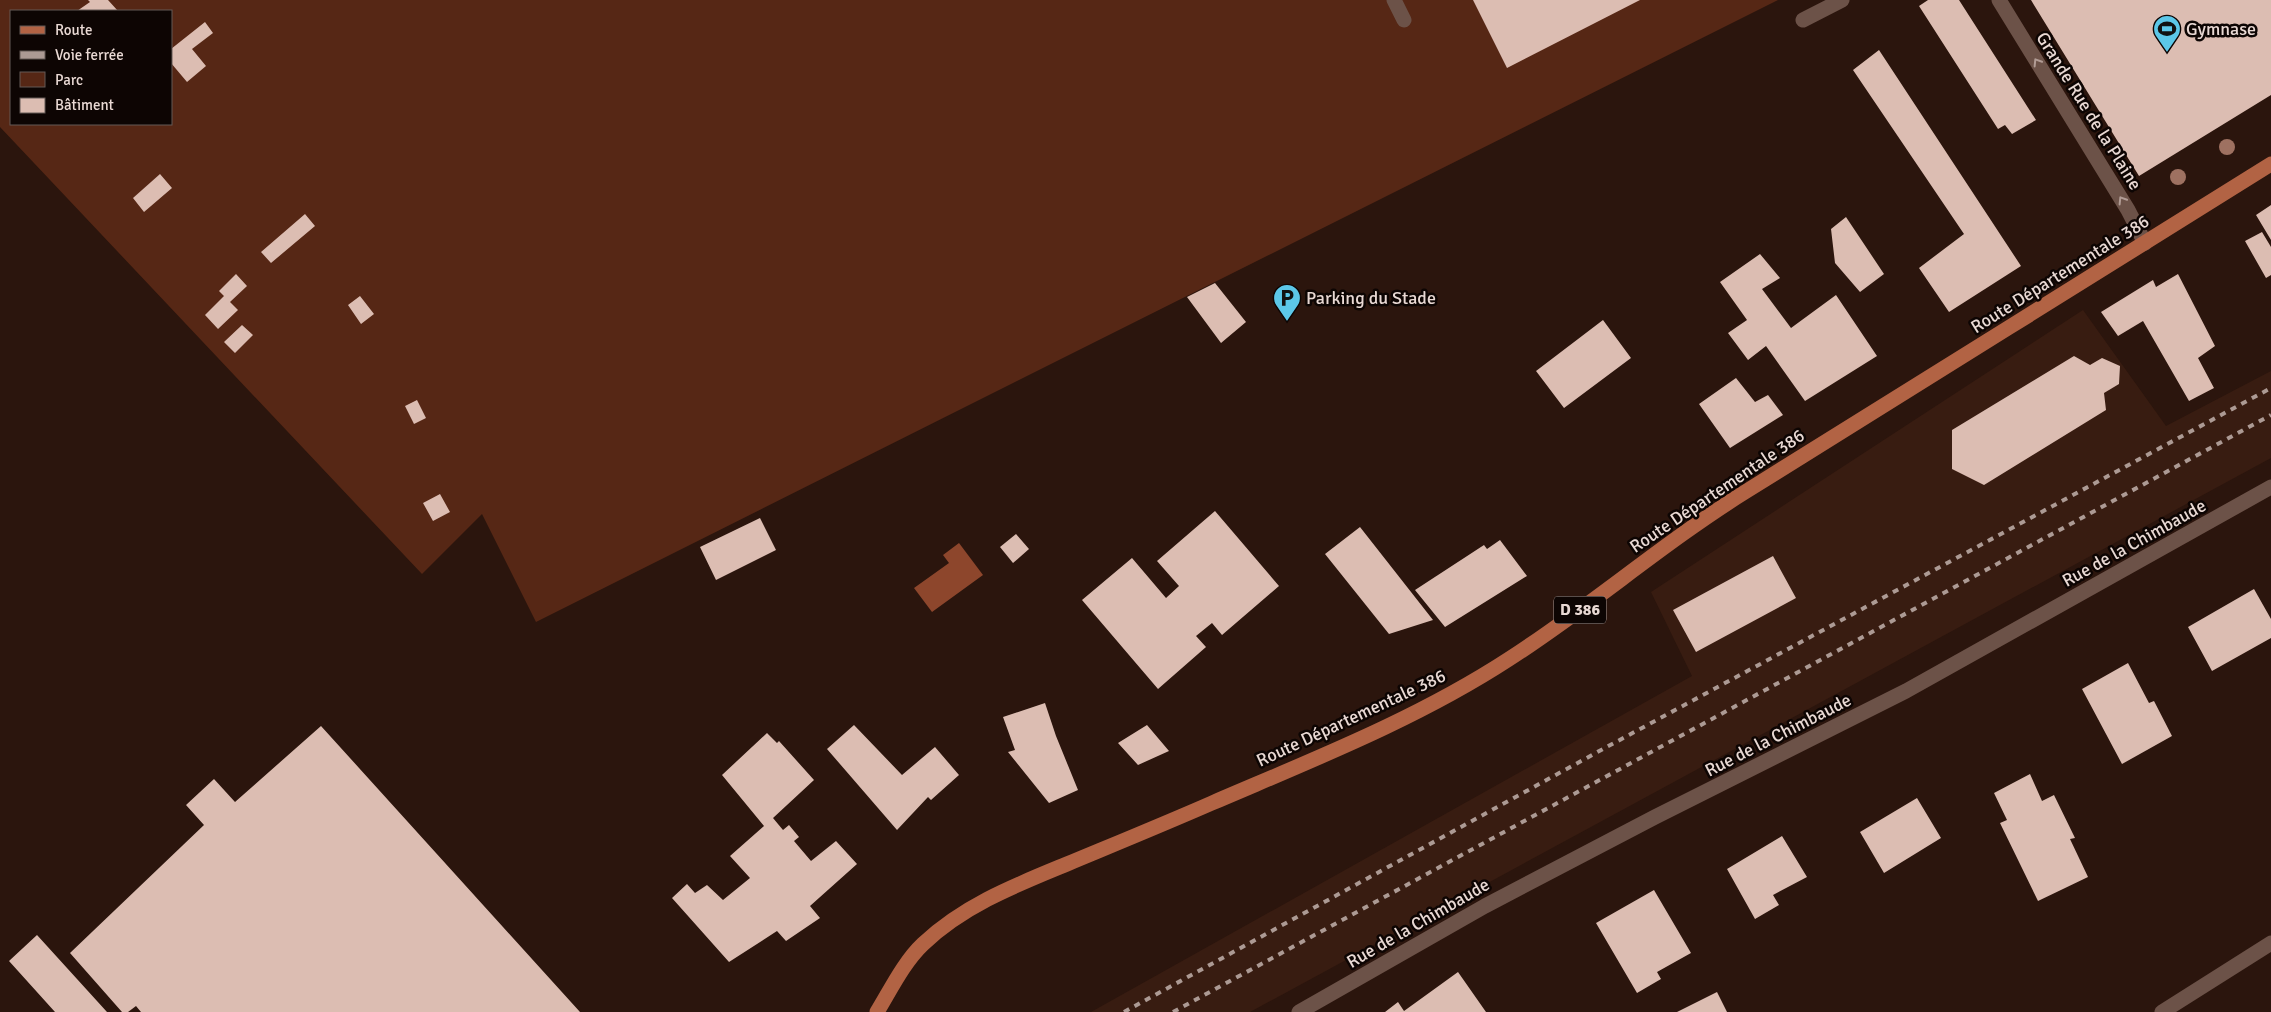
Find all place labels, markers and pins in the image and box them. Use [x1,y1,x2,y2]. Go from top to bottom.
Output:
sports icon: Gymnase [2152,14,2182,53]
place label: Gymnase [2186,18,2256,40]
parking icon: Parking du Stade [1272,283,1302,322]
place label: Parking du Stade [1306,287,1436,309]

